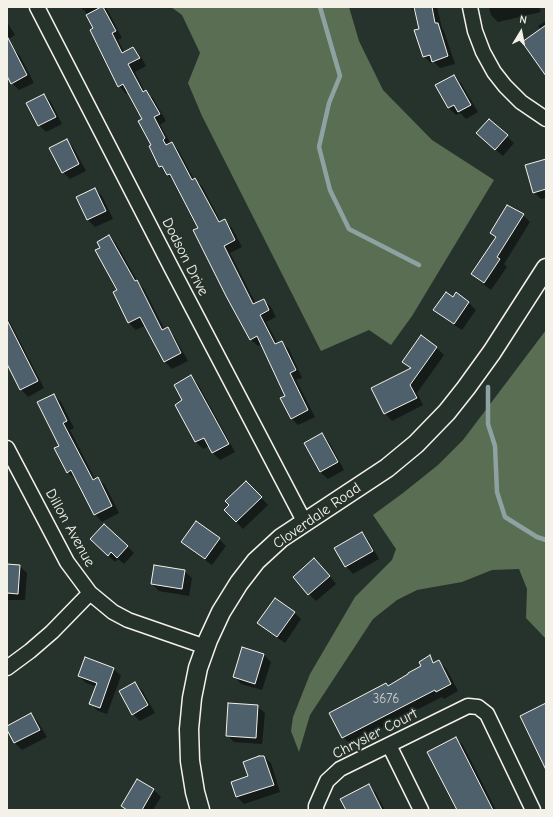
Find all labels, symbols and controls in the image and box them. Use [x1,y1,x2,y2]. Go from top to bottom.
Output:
north arrow [501,12,541,52]
text: N [519,13,528,27]
street label: Dodson Drive [158,215,212,299]
street label: Cloverdale Road [270,479,364,553]
street label: Dillon Avenue [41,486,99,570]
house number: 3676 [373,691,399,707]
street label: Chrysler Court [329,705,421,763]

